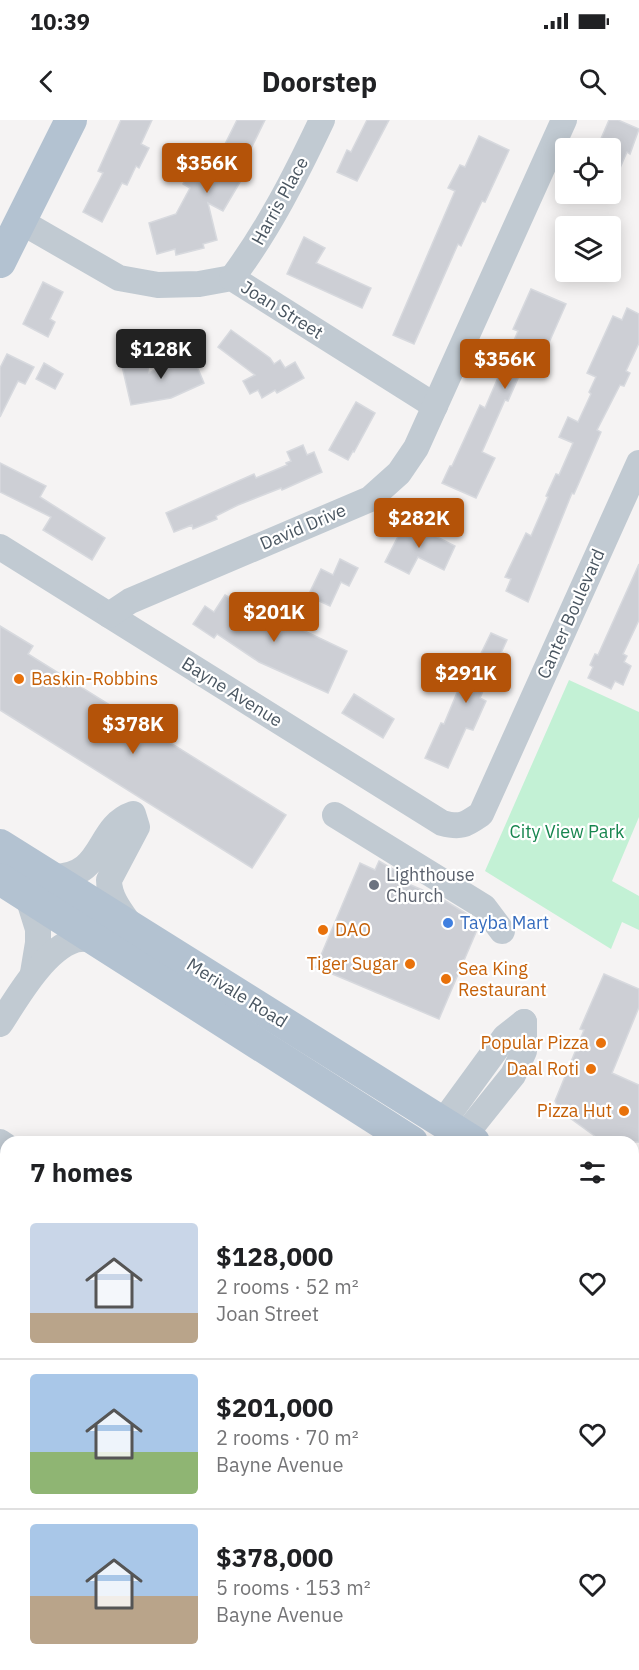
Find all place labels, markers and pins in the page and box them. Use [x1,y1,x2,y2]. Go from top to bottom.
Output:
pin: $356K [165,143,249,194]
pin: $128K [119,329,203,380]
pin: $356K [463,339,547,390]
pin: $282K [377,498,461,549]
pin: $201K [232,592,316,643]
pin: $291K [424,653,508,704]
place label: Baskin-Robbins [31,667,158,690]
marker: Baskin-Robbins [12,672,26,686]
pin: $378K [91,704,175,755]
place label: Lighthouse Church [386,863,475,907]
marker: Lighthouse Church [367,878,381,892]
place label: Tayba Mart [460,911,549,934]
marker: Tayba Mart [441,916,455,930]
place label: DAO [335,918,371,941]
marker: DAO [316,923,330,937]
place label: Tiger Sugar [307,952,398,975]
marker: Tiger Sugar [403,957,417,971]
place label: Sea King Restaurant [458,957,547,1001]
marker: Sea King Restaurant [439,972,453,986]
place label: Popular Pizza [481,1031,589,1054]
marker: Popular Pizza [594,1036,608,1050]
place label: Daal Roti [506,1057,579,1080]
marker: Daal Roti [584,1062,598,1076]
place label: Pizza Hut [537,1099,612,1122]
marker: Pizza Hut [617,1104,631,1118]

